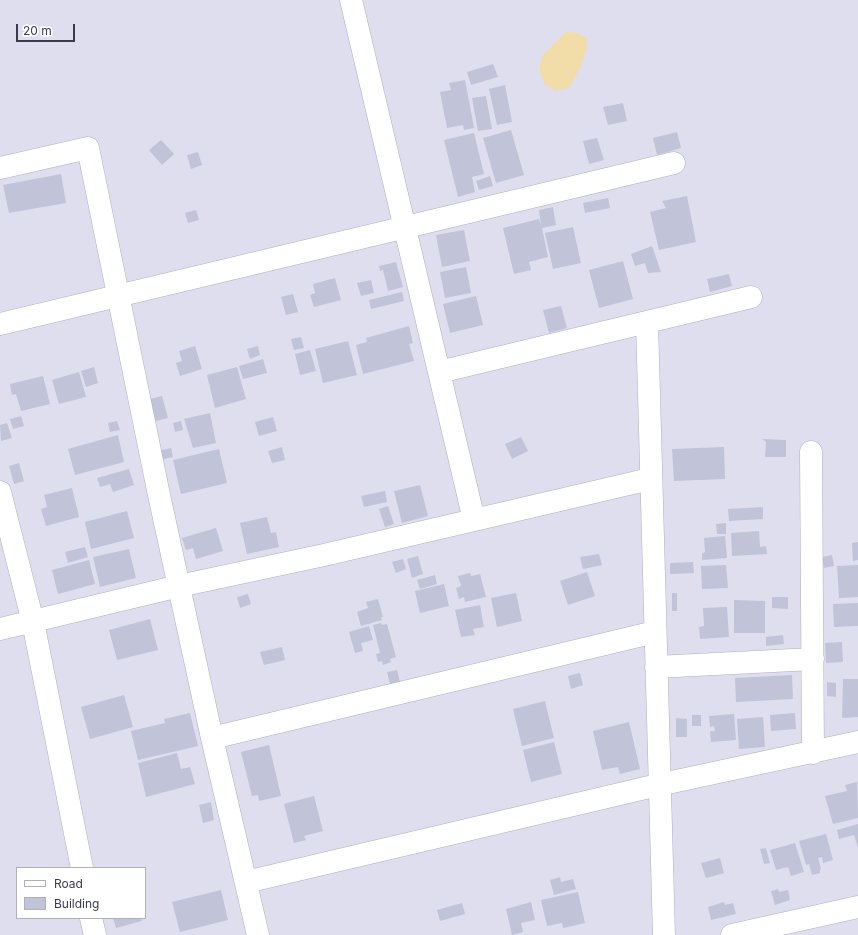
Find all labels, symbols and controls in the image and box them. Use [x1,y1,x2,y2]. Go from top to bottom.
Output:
scale bar [18,16,77,42]
text: 20 m [23,23,52,38]
legend [16,867,146,919]
text: Road [54,876,83,891]
text: Building [54,896,99,911]

